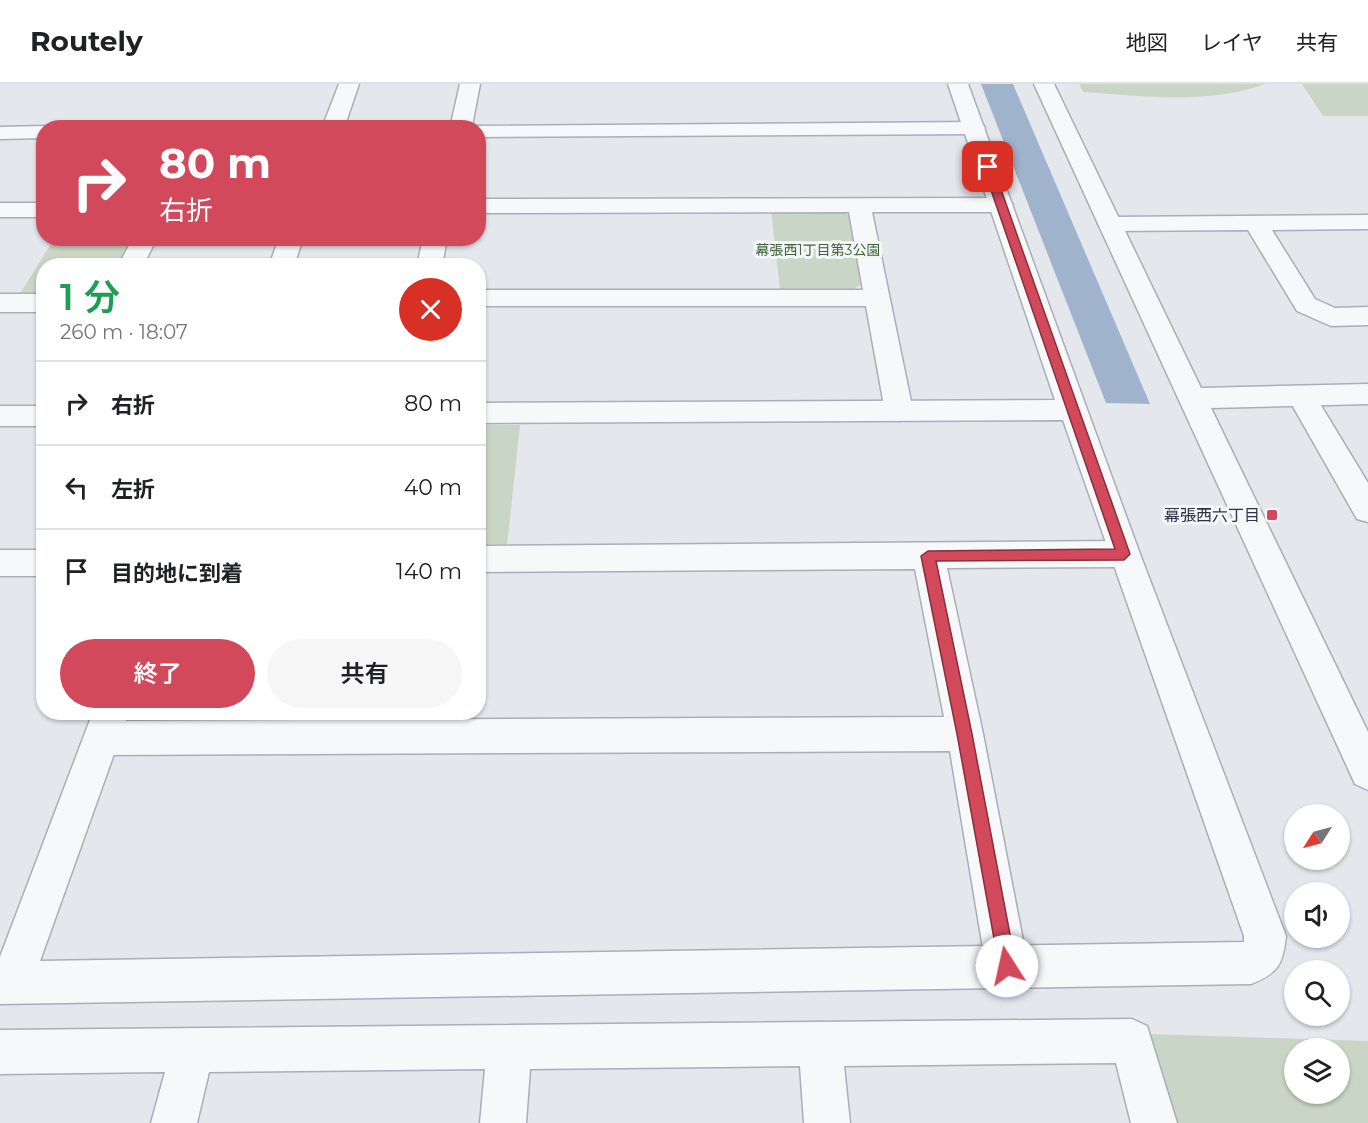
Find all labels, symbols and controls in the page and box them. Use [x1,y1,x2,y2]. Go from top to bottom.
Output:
text: Routely [30,24,143,58]
text: 地図 [1126,30,1168,55]
text: レイヤ [1201,30,1263,55]
text: 共有 [1296,30,1338,55]
text: 80 m [159,137,271,189]
pin [962,141,1013,192]
icon: right [60,144,138,222]
icon: arrive [971,150,1004,183]
text: 右折 [159,194,213,227]
park label: 幕張西1丁目第3公園 [756,241,880,259]
text: 1 分 [60,275,120,319]
button: close [399,278,462,341]
text: 260 m · 18:07 [60,320,188,344]
icon: right [60,387,93,420]
text: 80 m [404,390,462,417]
text: 右折 [111,392,155,419]
icon: left [60,471,93,504]
text: 40 m [404,474,462,501]
text: 左折 [111,476,155,503]
place label: 幕張西六丁目 [1164,506,1260,525]
marker: 幕張西六丁目 [1265,508,1279,522]
icon: arrive [60,555,93,588]
text: 140 m [396,558,462,585]
text: 目的地に到着 [111,560,243,587]
button: 終了 [60,639,255,708]
button: 共有 [267,639,462,708]
north arrow [1284,804,1350,870]
map controls [1284,804,1350,1104]
button: sound [1284,882,1350,948]
position arrow [975,934,1039,998]
button: search [1284,960,1350,1026]
button: layers [1284,1038,1350,1104]

